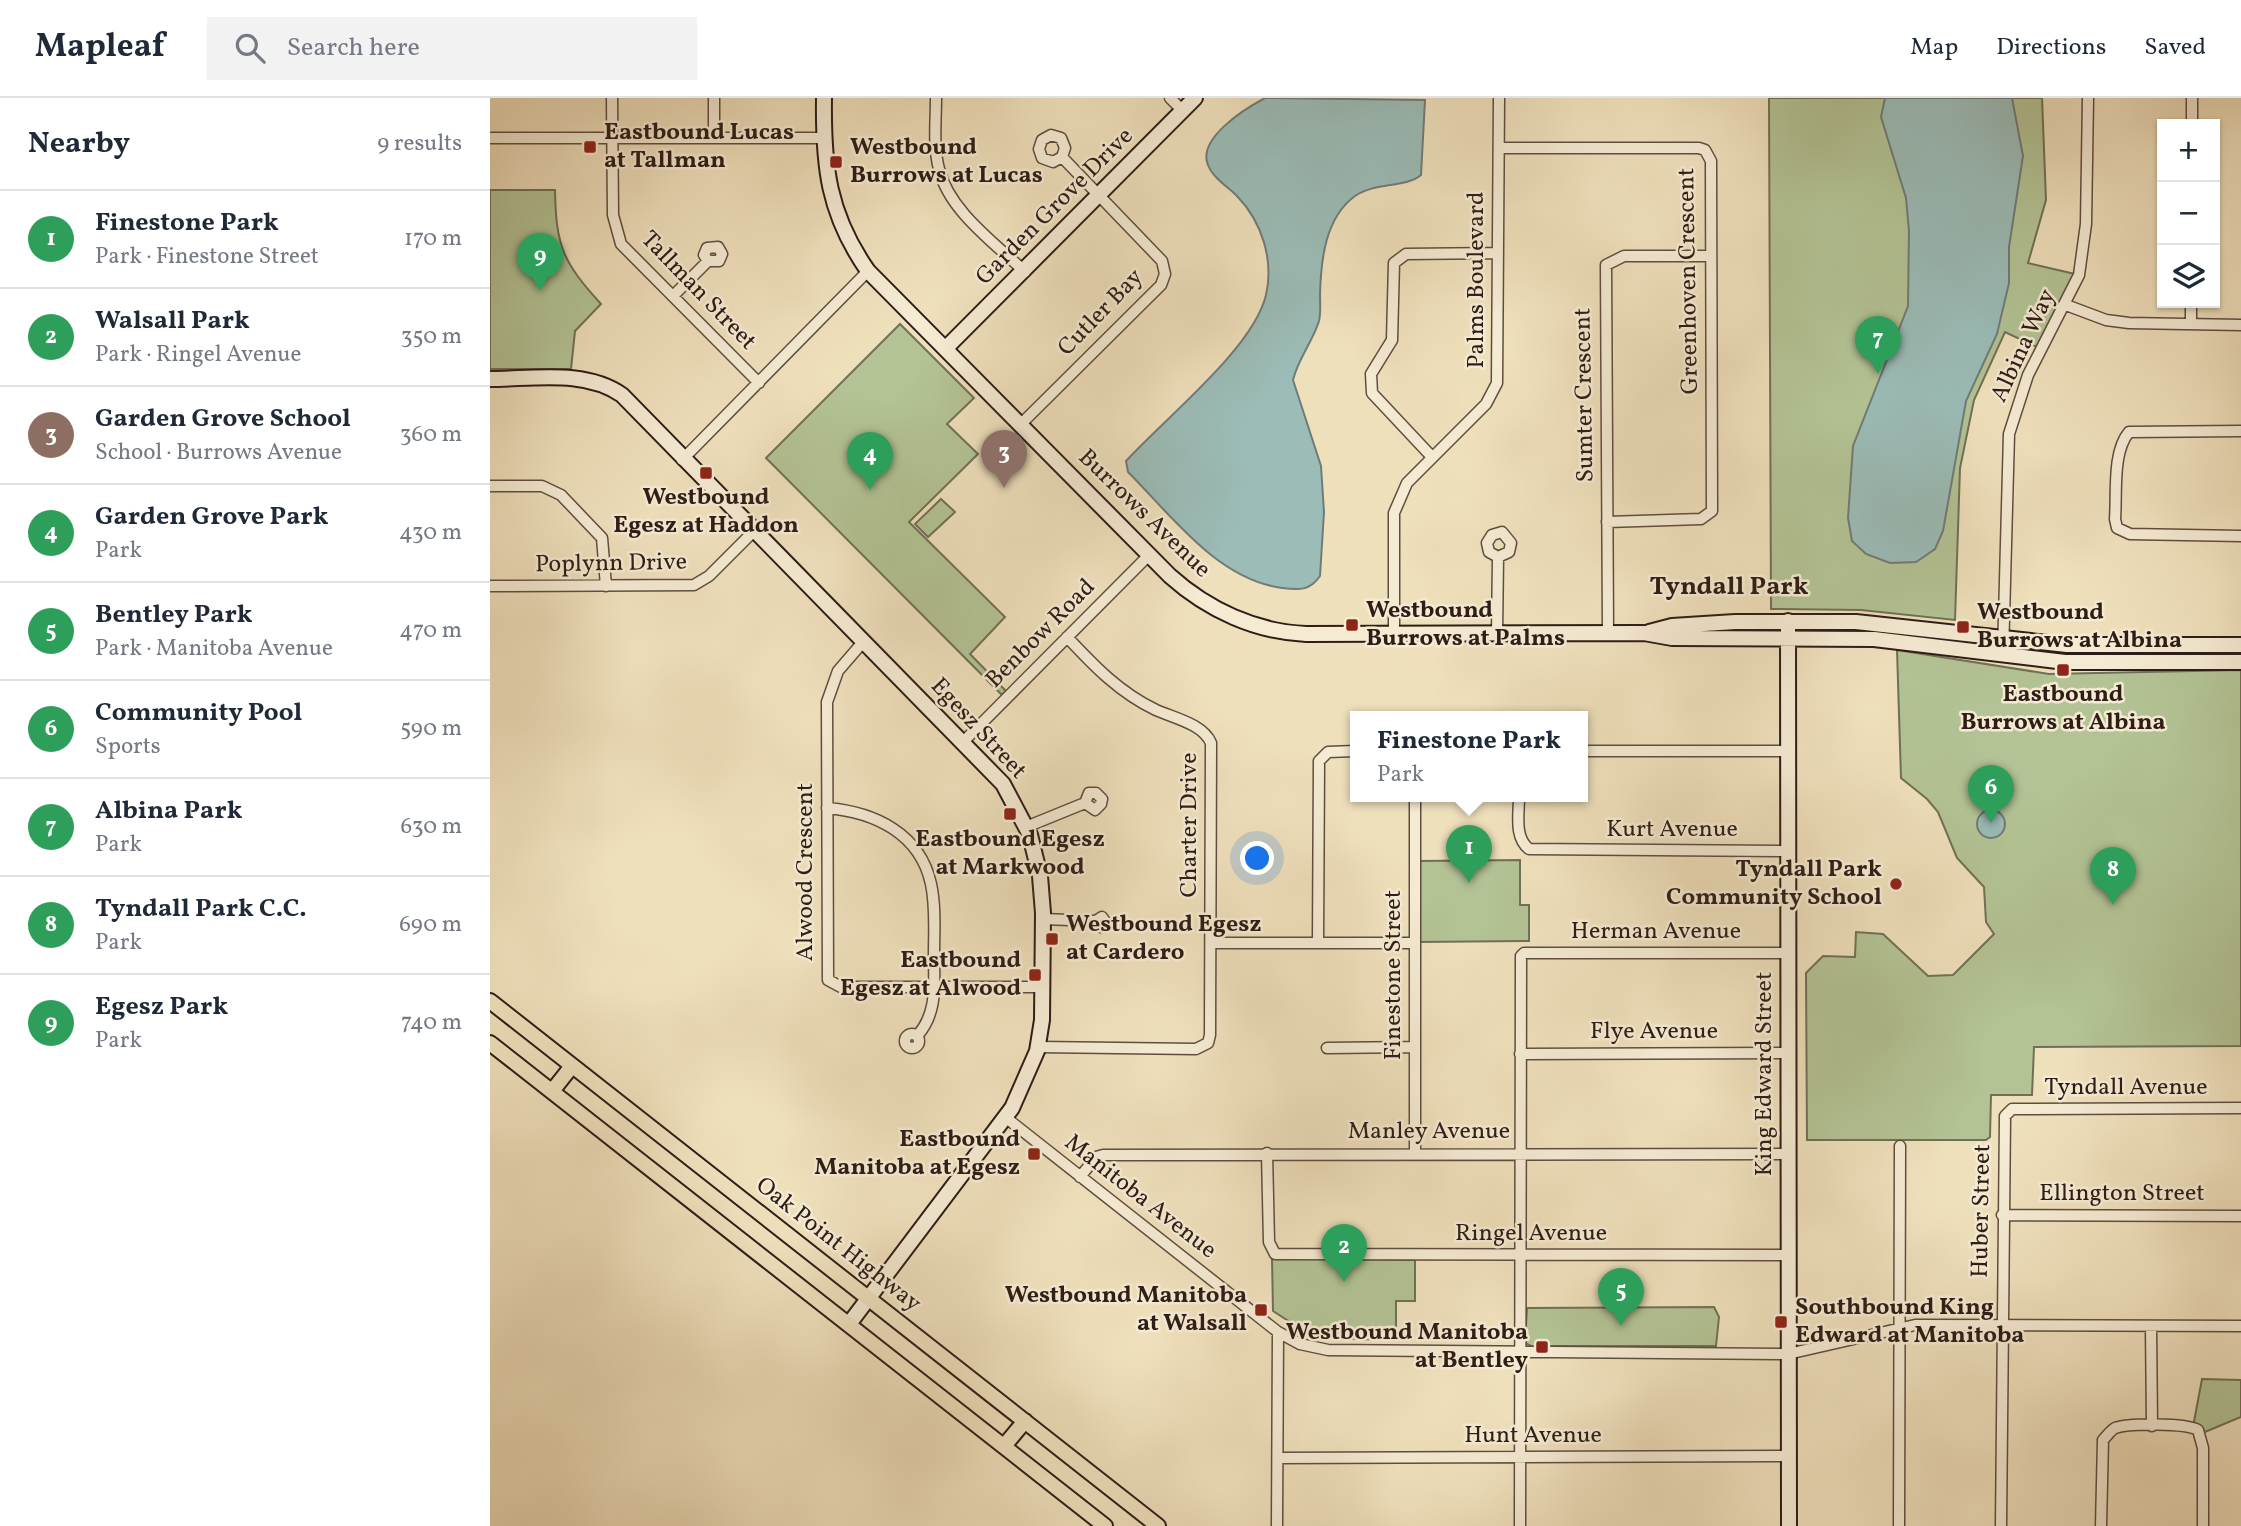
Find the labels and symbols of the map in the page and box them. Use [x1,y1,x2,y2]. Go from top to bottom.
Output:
place label: Eastbound Lucas at Tallman [604,116,794,178]
street label: Garden Grove Drive [968,120,1142,294]
place label: Westbound Burrows at Lucas [850,131,1043,193]
marker: Eastbound Lucas at Tallman [582,139,598,155]
marker: Westbound Burrows at Lucas [828,154,844,170]
street label: Greenhoven Crescent [1670,167,1708,395]
street label: Palms Boulevard [1460,191,1494,369]
street label: Tallman Street [632,224,764,358]
pin: 9 [517,233,563,291]
street label: Cutler Bay [1050,262,1152,364]
street label: Albina Way [1983,284,2065,408]
street label: Sumter Crescent [1566,307,1604,483]
pin: 7 [1855,316,1901,374]
pin: 3 [981,430,1027,488]
pin: 4 [847,432,893,490]
street label: Burrows Avenue [1070,442,1218,586]
marker: Westbound Egesz at Haddon [698,465,714,481]
place label: Westbound Egesz at Haddon [613,481,799,543]
street label: Poplynn Drive [535,546,687,582]
district label: Tyndall Park [1650,569,1809,605]
street label: Benbow Road [978,571,1104,697]
place label: Westbound Burrows at Palms [1366,594,1565,656]
place label: Westbound Burrows at Albina [1977,596,2182,658]
marker: Westbound Burrows at Palms [1344,617,1360,633]
marker: Westbound Burrows at Albina [1955,619,1971,635]
marker: Eastbound Burrows at Albina [2055,662,2071,678]
street label: Egesz Street [922,671,1034,787]
place label: Eastbound Burrows at Albina [1960,678,2166,740]
street label: Charter Drive [1173,752,1207,898]
pin: 6 [1968,765,2014,823]
street label: Alwood Crescent [789,783,823,961]
marker: Eastbound Egesz at Markwood [1002,806,1018,822]
street label: Kurt Avenue [1606,813,1738,847]
place label: Eastbound Egesz at Markwood [915,823,1105,885]
pin: 1 [1446,825,1492,883]
your location [1240,841,1274,875]
pin: 8 [2090,847,2136,905]
place label: Tyndall Park Community School [1666,853,1882,915]
marker: Tyndall Park Community School [1888,876,1904,892]
street label: Finestone Street [1377,890,1411,1060]
place label: Westbound Egesz at Cardero [1066,908,1262,970]
street label: Herman Avenue [1571,915,1741,949]
marker: Westbound Egesz at Cardero [1044,931,1060,947]
place label: Eastbound Egesz at Alwood [840,944,1021,1006]
marker: Eastbound Egesz at Alwood [1027,967,1043,983]
street label: King Edward Street [1748,972,1782,1176]
street label: Flye Avenue [1590,1015,1718,1049]
street label: Tyndall Avenue [2044,1071,2208,1105]
street label: Manley Avenue [1348,1115,1510,1149]
place label: Eastbound Manitoba at Egesz [814,1123,1020,1185]
street label: Manitoba Avenue [1057,1127,1223,1267]
street label: Huber Street [1964,1144,2000,1278]
marker: Eastbound Manitoba at Egesz [1026,1146,1042,1162]
street label: Oak Point Highway [748,1169,928,1321]
street label: Ellington Street [2039,1177,2205,1211]
street label: Ringel Avenue [1455,1217,1607,1251]
pin: 2 [1321,1224,1367,1282]
pin: 5 [1598,1268,1644,1326]
place label: Westbound Manitoba at Walsall [1005,1279,1247,1341]
place label: Southbound King Edward at Manitoba [1795,1291,2024,1353]
marker: Westbound Manitoba at Walsall [1253,1302,1269,1318]
marker: Southbound King Edward at Manitoba [1773,1314,1789,1330]
place label: Westbound Manitoba at Bentley [1286,1316,1529,1378]
marker: Westbound Manitoba at Bentley [1534,1339,1550,1355]
street label: Hunt Avenue [1464,1419,1602,1453]

